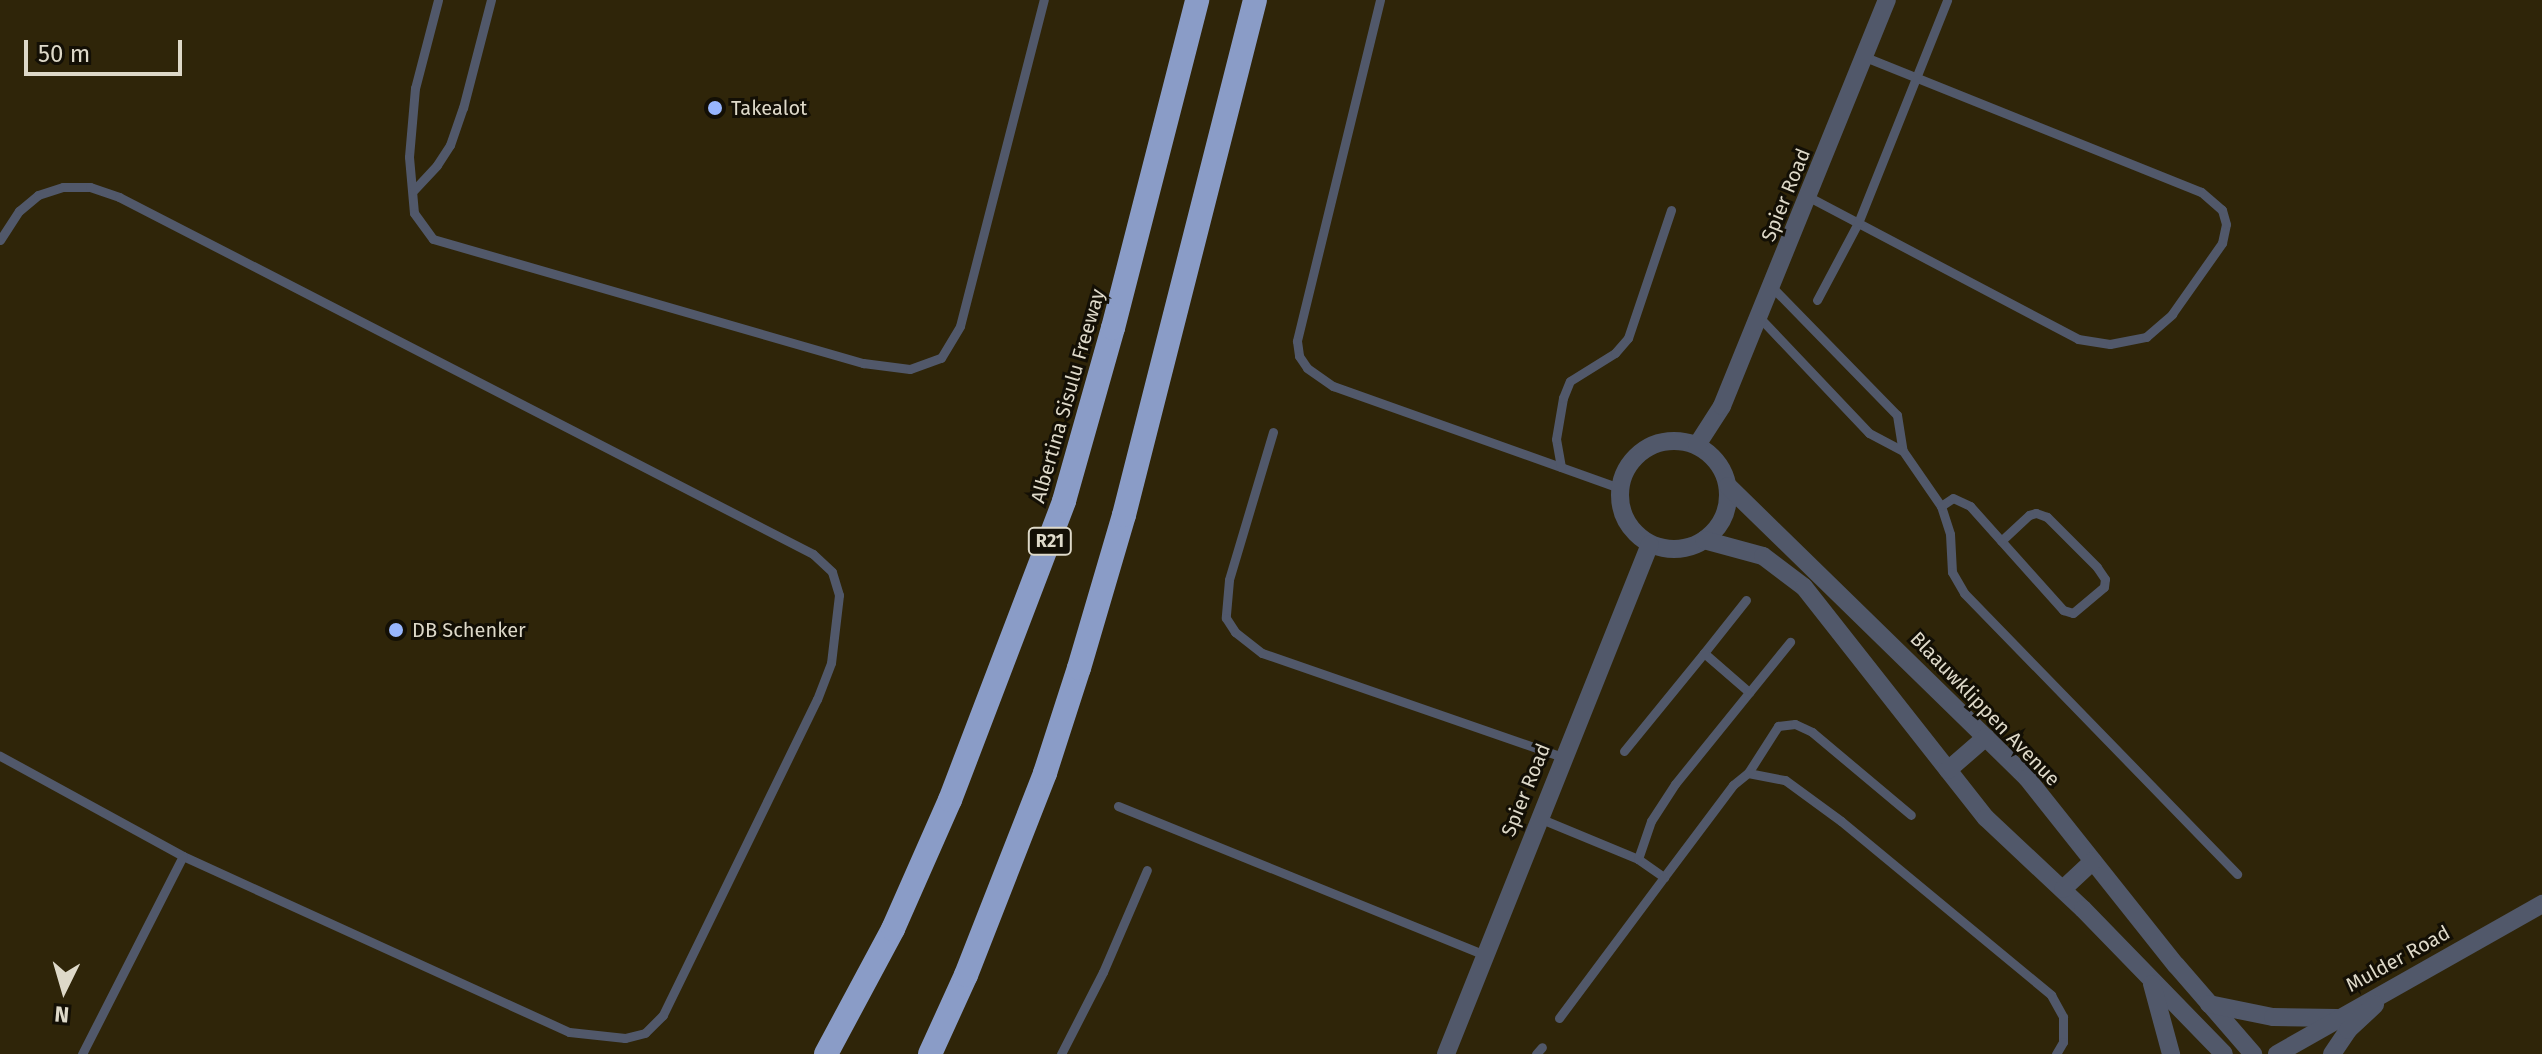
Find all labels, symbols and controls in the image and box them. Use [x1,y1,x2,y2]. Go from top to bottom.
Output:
scale bar [28,24,186,74]
text: 50 m [38,40,90,68]
place label: Takealot [731,96,807,120]
marker: Takealot [706,99,724,117]
street label: Spier Road [1756,145,1816,245]
street label: Albertina Sisulu Freeway [1026,286,1110,506]
road number: R21 [1026,527,1074,555]
place label: DB Schenker [412,618,526,642]
marker: DB Schenker [387,621,405,639]
street label: Blaauwklippen Avenue [1905,627,2065,791]
street label: Spier Road [1496,740,1556,840]
street label: Mulder Road [2342,921,2454,997]
north arrow [24,950,104,1030]
text: N [53,1000,70,1028]

